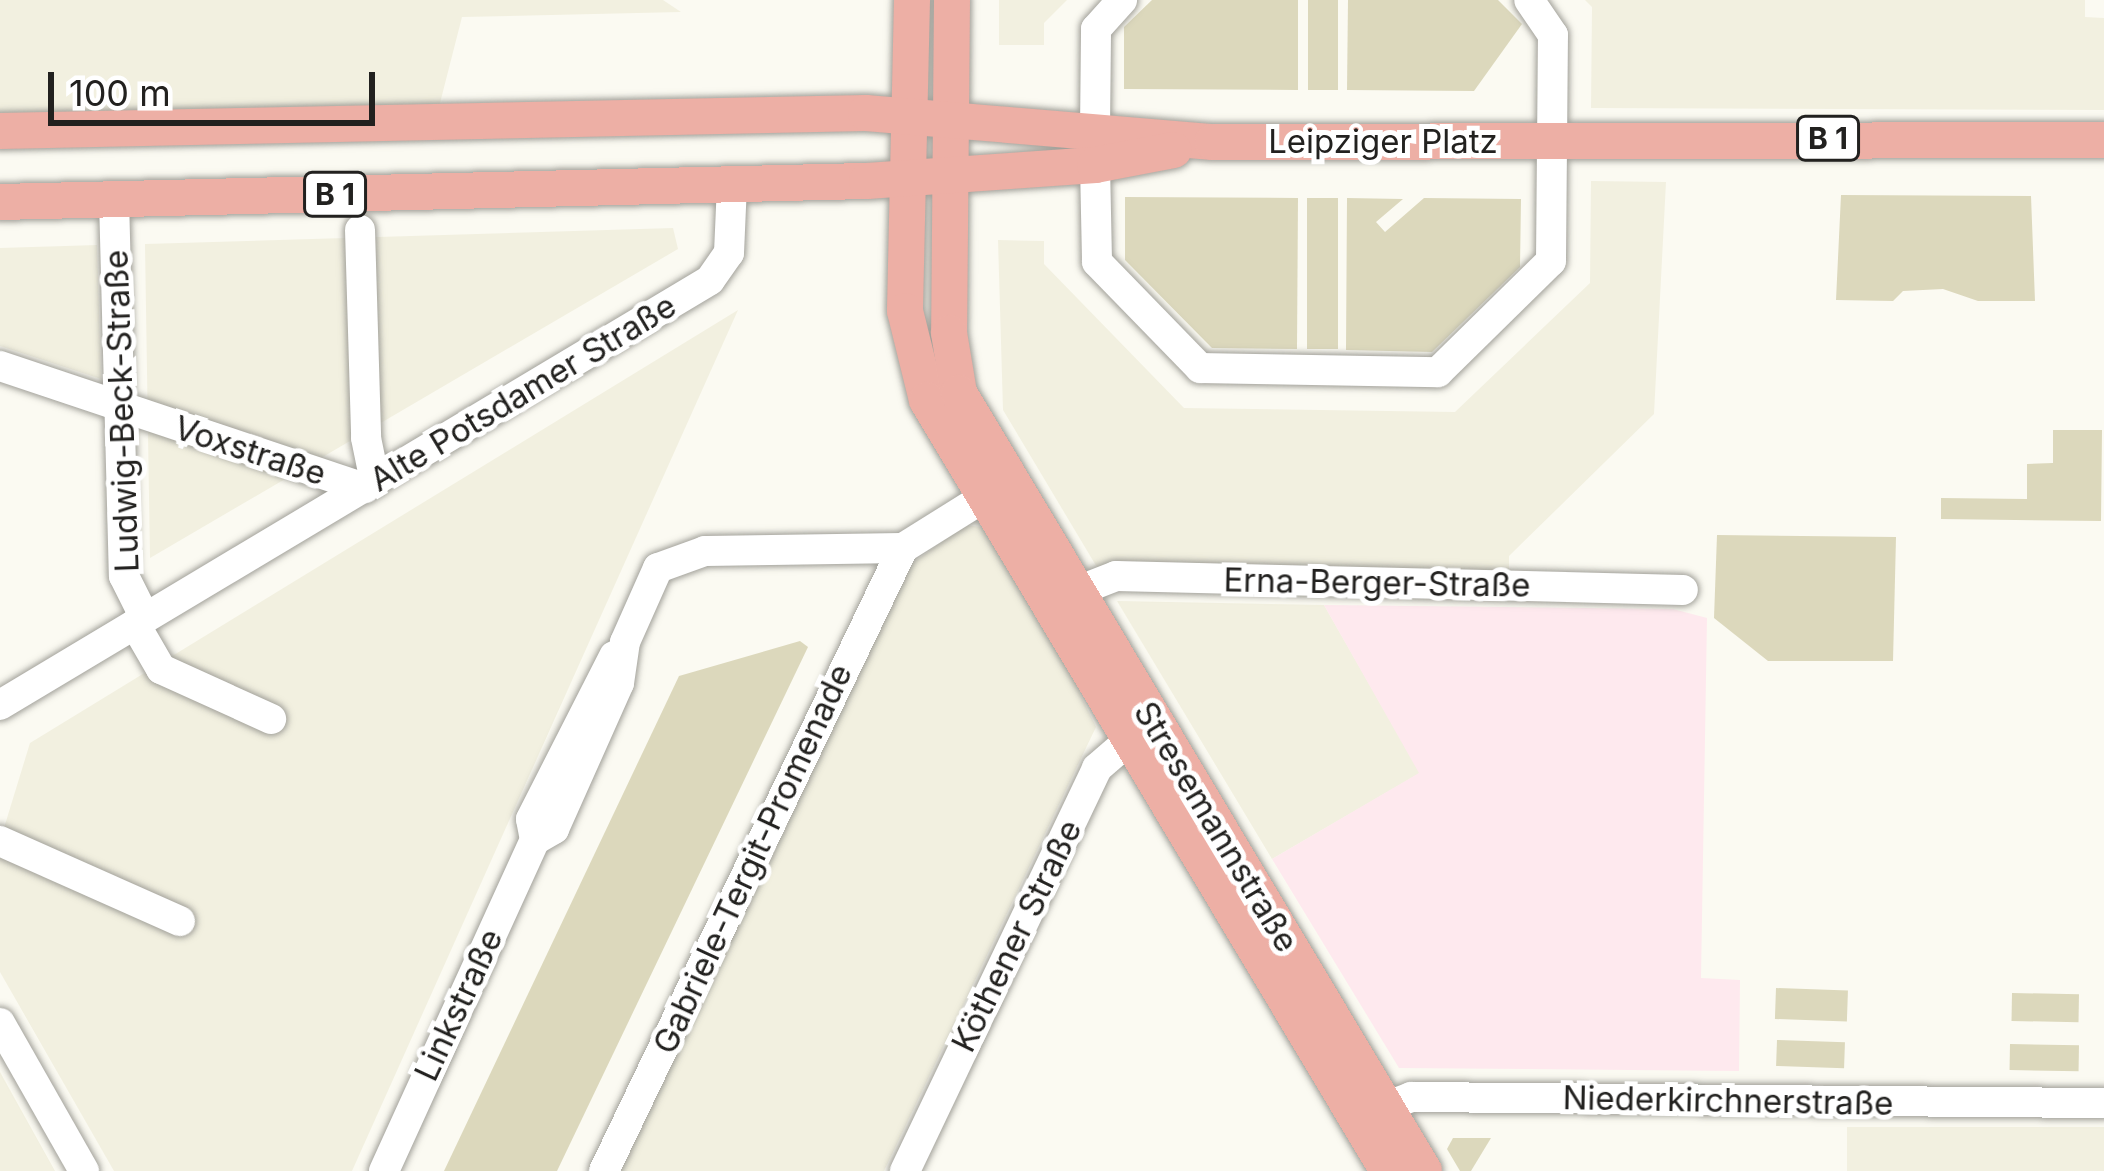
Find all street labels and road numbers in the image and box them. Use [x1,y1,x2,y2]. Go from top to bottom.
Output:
road number: B 1 [1795,114,1861,162]
street label: Leipziger Platz [1268,122,1498,162]
road number: B 1 [302,170,368,218]
street label: Ludwig-Beck-Straße [97,249,147,573]
street label: Alte Potsdamer Straße [363,286,683,500]
street label: Voxstraße [169,408,331,494]
street label: Erna-Berger-Straße [1223,561,1531,605]
street label: Gabriele-Tergit-Promenade [645,658,861,1060]
street label: Stresemannstraße [1126,695,1306,959]
street label: Köthener Straße [944,814,1090,1058]
street label: Linkstraße [407,923,511,1087]
street label: Niederkirchnerstraße [1562,1078,1894,1124]

